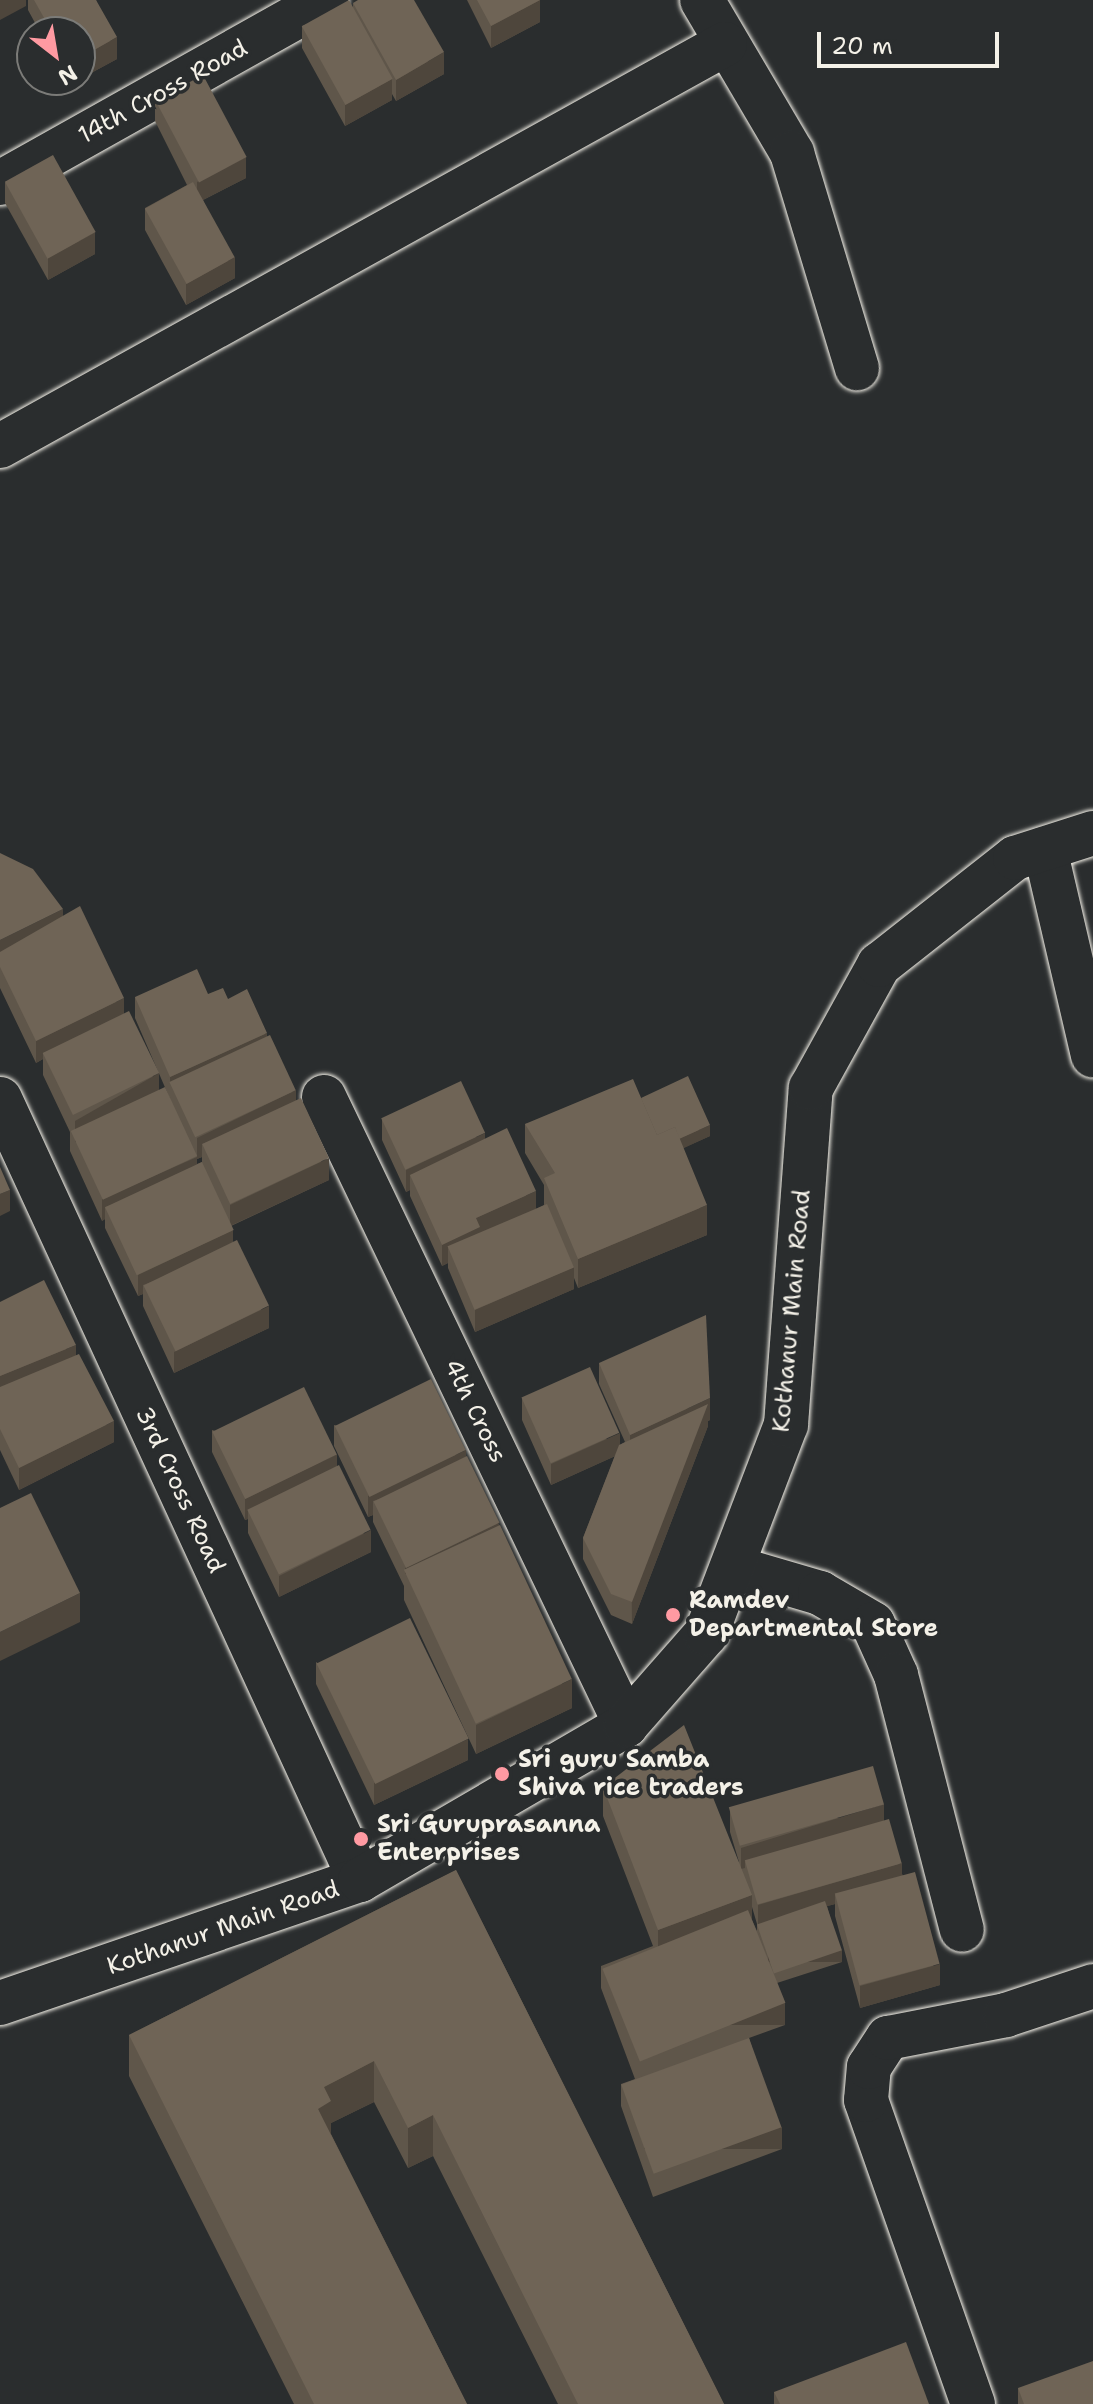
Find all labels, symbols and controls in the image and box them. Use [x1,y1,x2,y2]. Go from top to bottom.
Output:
north arrow [16,16,96,96]
scale bar [821,16,1003,66]
text: 20 m [831,30,893,62]
street label: 14th Cross Road [73,34,253,150]
text: N [53,58,83,92]
street label: Kothanur Main Road [767,1188,817,1434]
street label: 4th Cross [438,1355,512,1467]
street label: 3rd Cross Road [129,1402,231,1578]
place label: Ramdev Departmental Store [689,1587,938,1643]
marker: Ramdev Departmental Store [664,1606,682,1624]
place label: Sri guru Samba Shiva rice traders [518,1746,744,1802]
marker: Sri guru Samba Shiva rice traders [493,1765,511,1783]
place label: Sri Guruprasanna Enterprises [377,1811,600,1867]
marker: Sri Guruprasanna Enterprises [352,1830,370,1848]
street label: Kothanur Main Road [103,1875,343,1981]

